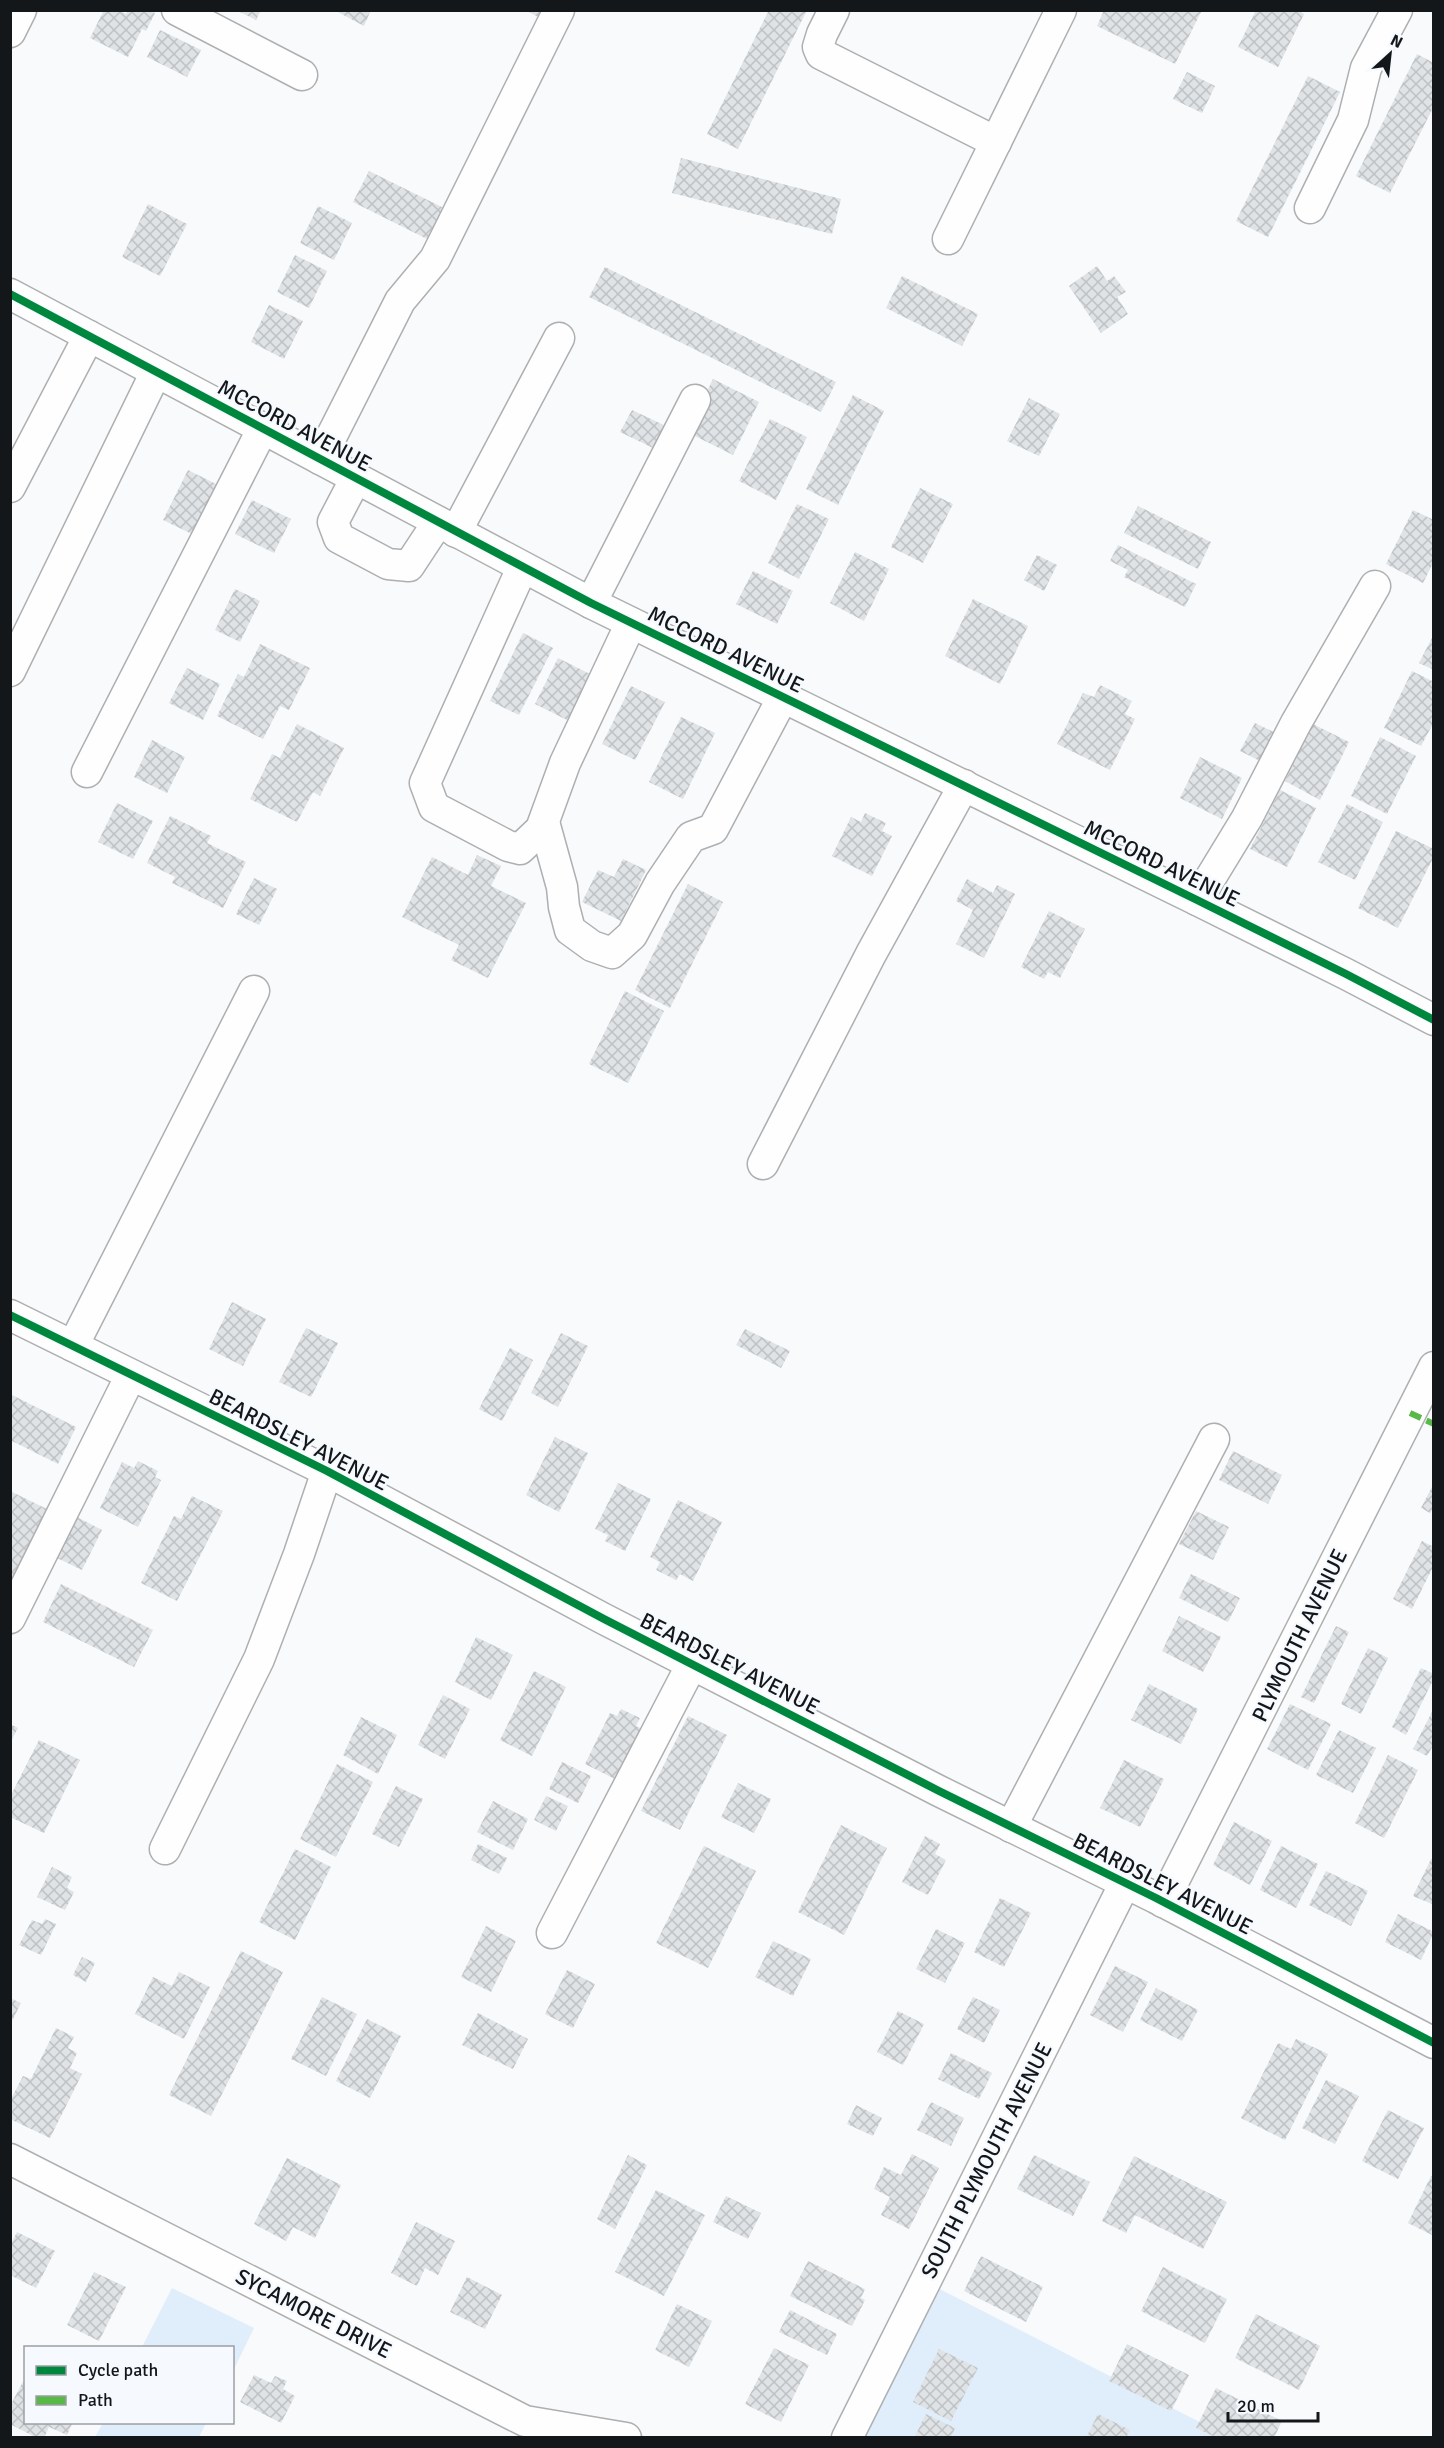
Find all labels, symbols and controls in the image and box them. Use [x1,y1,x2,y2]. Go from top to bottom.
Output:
north arrow [1360,24,1420,84]
text: N [1387,30,1406,53]
street label: MCCORD AVENUE [213,374,376,477]
street label: MCCORD AVENUE [643,600,808,699]
street label: MCCORD AVENUE [1079,814,1244,913]
street label: BEARDSLEY AVENUE [204,1382,393,1496]
street label: PLYMOUTH AVENUE [1246,1544,1353,1726]
street label: BEARDSLEY AVENUE [635,1606,824,1720]
street label: BEARDSLEY AVENUE [1068,1826,1257,1940]
street label: SOUTH PLYMOUTH AVENUE [915,2038,1058,2283]
street label: SYCAMORE DRIVE [231,2263,396,2364]
legend [24,2346,234,2424]
text: Cycle path [78,2359,158,2381]
scale bar [1228,2385,1318,2423]
text: Path [78,2389,113,2411]
text: 20 m [1237,2395,1275,2417]

